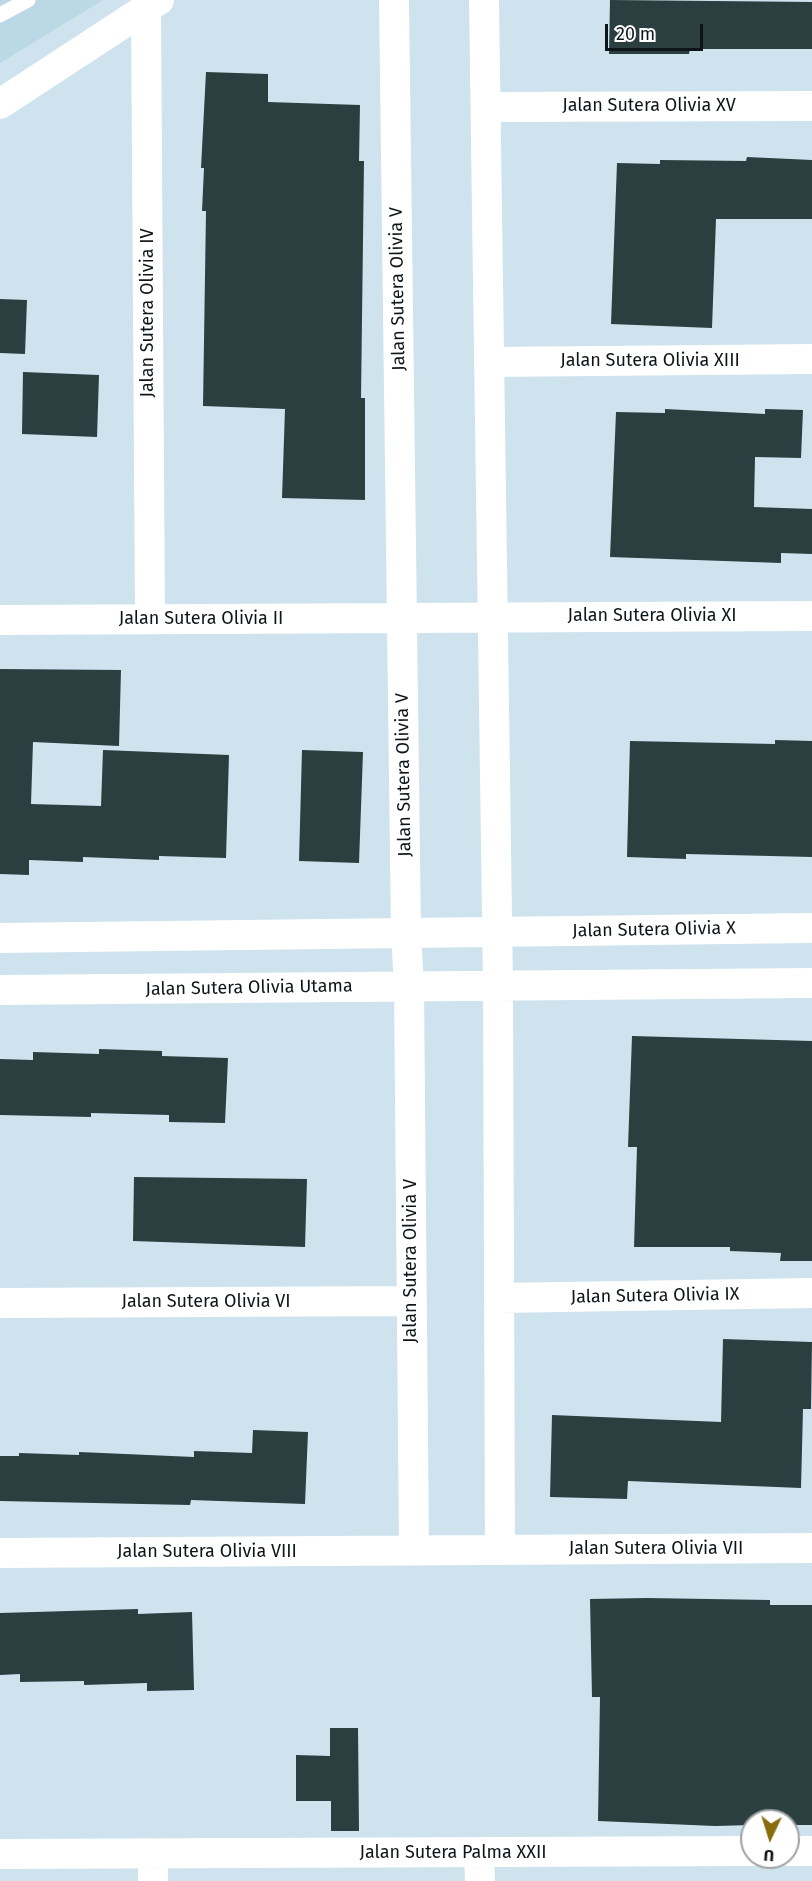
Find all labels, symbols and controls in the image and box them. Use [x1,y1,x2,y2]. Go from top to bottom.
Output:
scale bar [608,12,706,50]
text: 20 m [616,23,655,45]
street label: Jalan Sutera Olivia XV [562,95,736,117]
street label: Jalan Sutera Olivia V [386,207,410,371]
street label: Jalan Sutera Olivia IV [137,228,159,398]
street label: Jalan Sutera Olivia XIII [560,350,740,372]
street label: Jalan Sutera Olivia XI [568,605,736,627]
street label: Jalan Sutera Olivia II [119,608,283,630]
street label: Jalan Sutera Olivia V [392,693,416,857]
street label: Jalan Sutera Olivia X [572,918,736,942]
street label: Jalan Sutera Olivia Utama [145,975,353,1001]
street label: Jalan Sutera Olivia V [400,1179,422,1343]
street label: Jalan Sutera Olivia IX [570,1284,740,1308]
street label: Jalan Sutera Olivia VI [121,1291,291,1313]
street label: Jalan Sutera Olivia VII [569,1538,743,1560]
street label: Jalan Sutera Olivia VIII [117,1541,297,1563]
north arrow [740,1809,800,1869]
street label: Jalan Sutera Palma XXII [359,1842,547,1864]
text: U [763,1846,775,1865]

